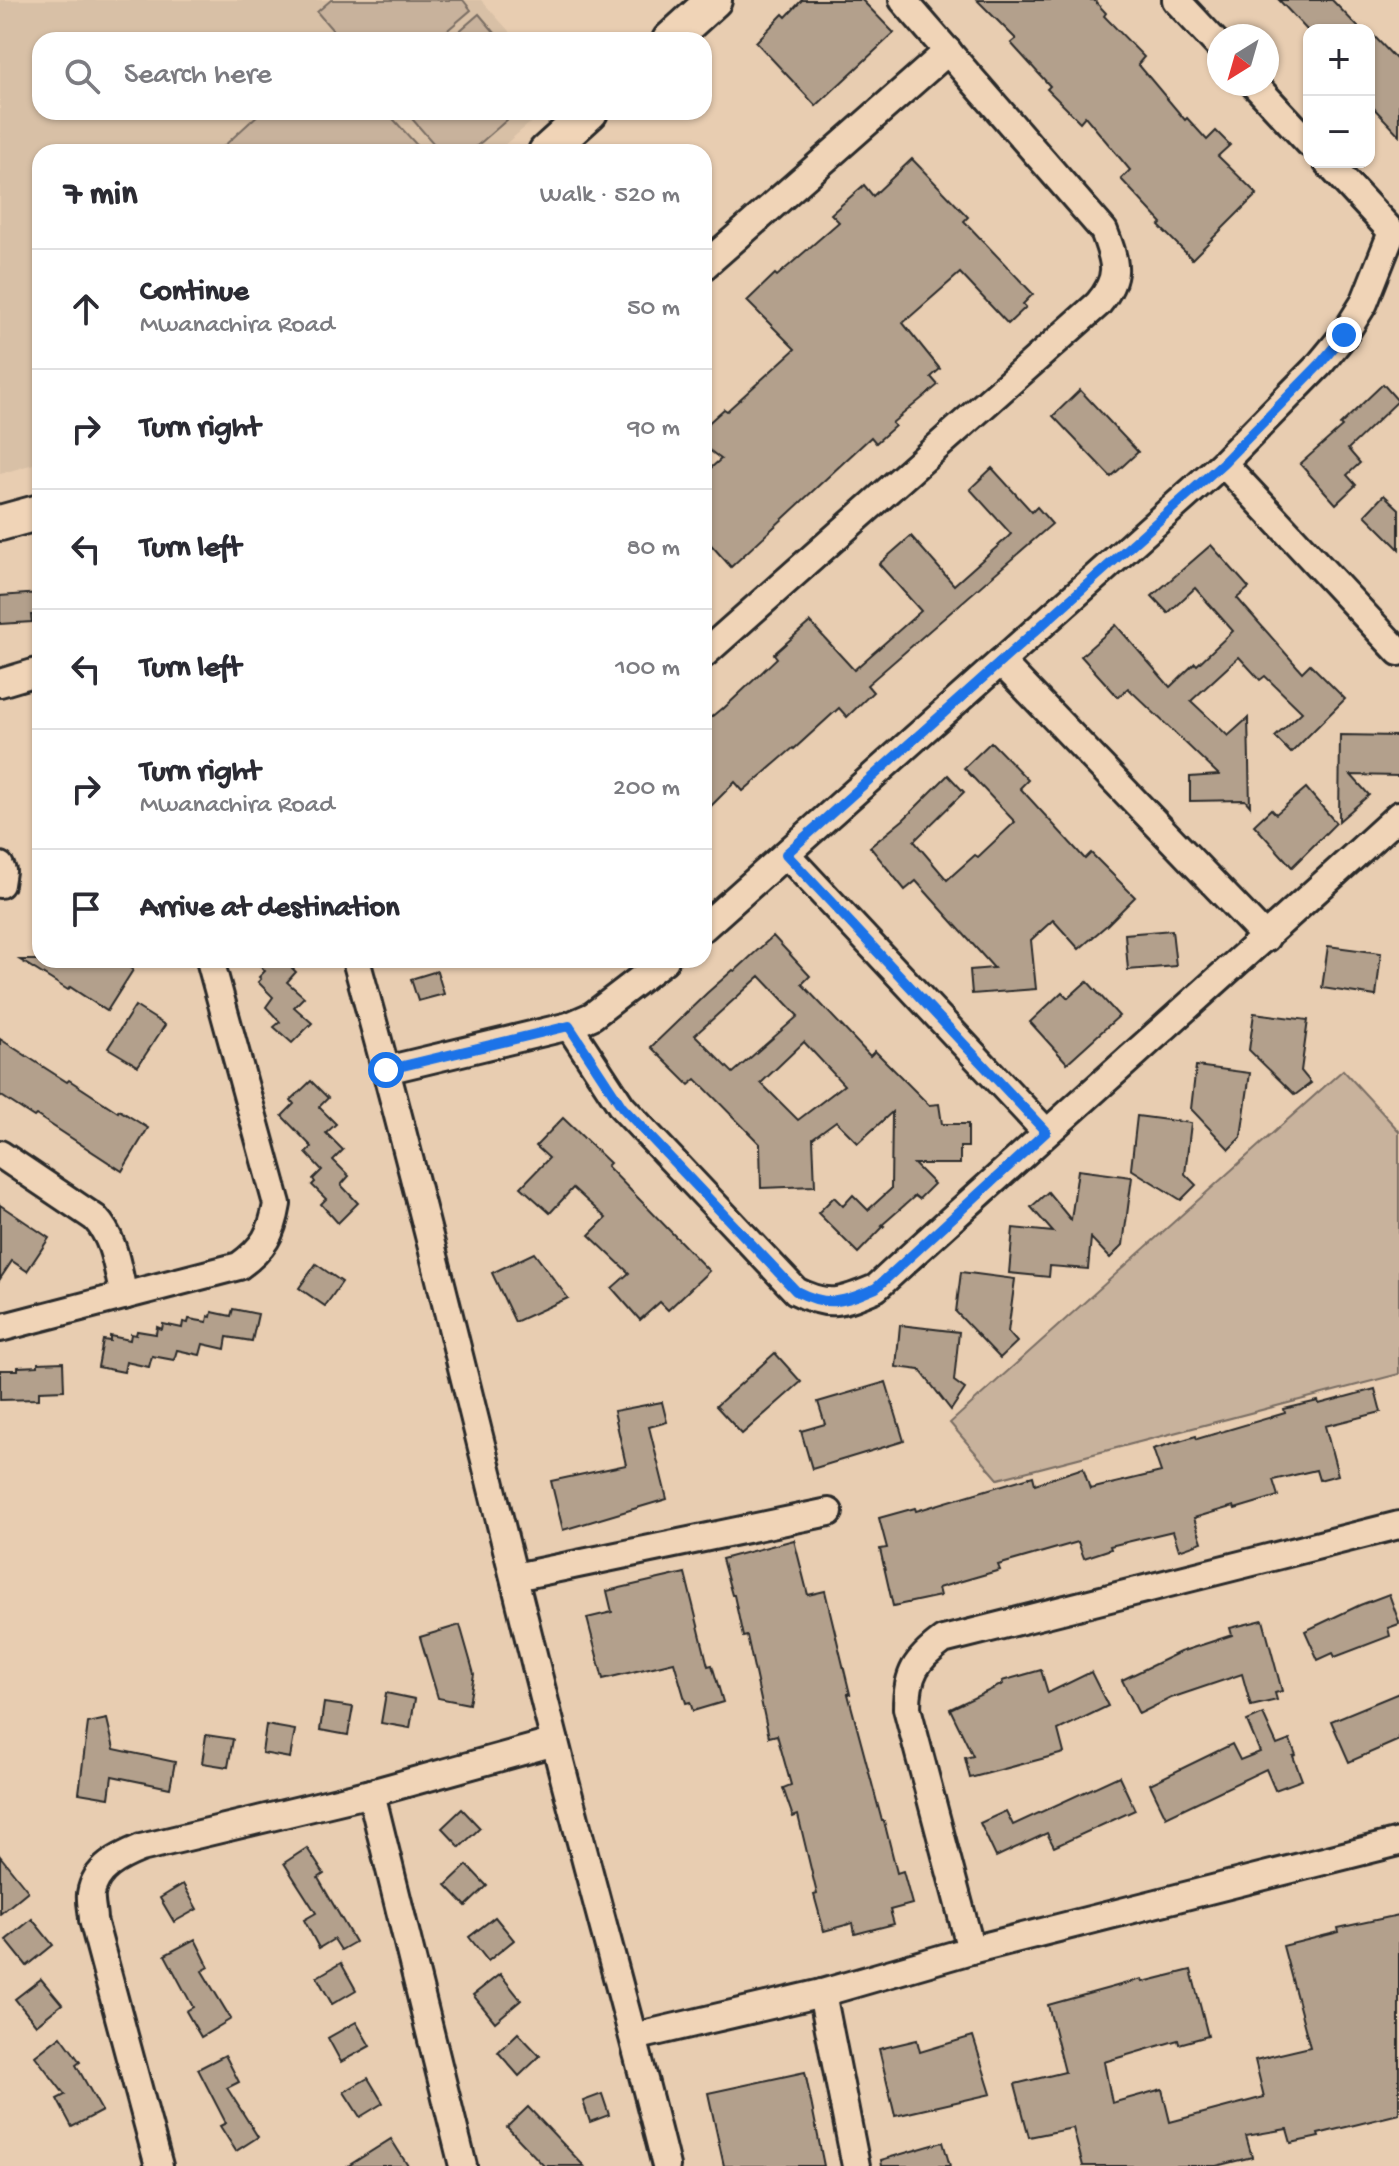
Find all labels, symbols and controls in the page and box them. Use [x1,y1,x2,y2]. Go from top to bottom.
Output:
north arrow [1207,24,1279,96]
map controls [1303,24,1375,168]
button: + [1303,24,1375,96]
search box [32,32,712,120]
icon: search [60,54,104,98]
text: Search here [124,59,272,94]
button: − [1303,96,1375,168]
text: 7 min [64,176,137,216]
text: Walk · 520 m [540,181,680,212]
text: Continue [140,276,249,311]
icon: ahead [64,287,108,331]
text: 50 m [627,294,680,325]
text: Mwanachira Road [140,311,334,342]
route end [1326,317,1362,353]
icon: right [64,407,108,451]
text: Turn right [140,412,260,447]
text: 90 m [628,414,680,445]
icon: left [64,527,108,571]
text: Turn left [140,532,241,567]
text: 80 m [626,534,680,565]
icon: left [64,647,108,691]
text: Turn left [140,652,241,687]
text: 100 m [615,654,680,685]
text: Turn right [140,756,260,791]
icon: right [64,767,108,811]
text: 200 m [613,774,680,805]
text: Mwanachira Road [140,791,334,822]
icon: arrive [64,887,108,931]
text: Arrive at destination [140,892,400,927]
route start [368,1052,404,1088]

